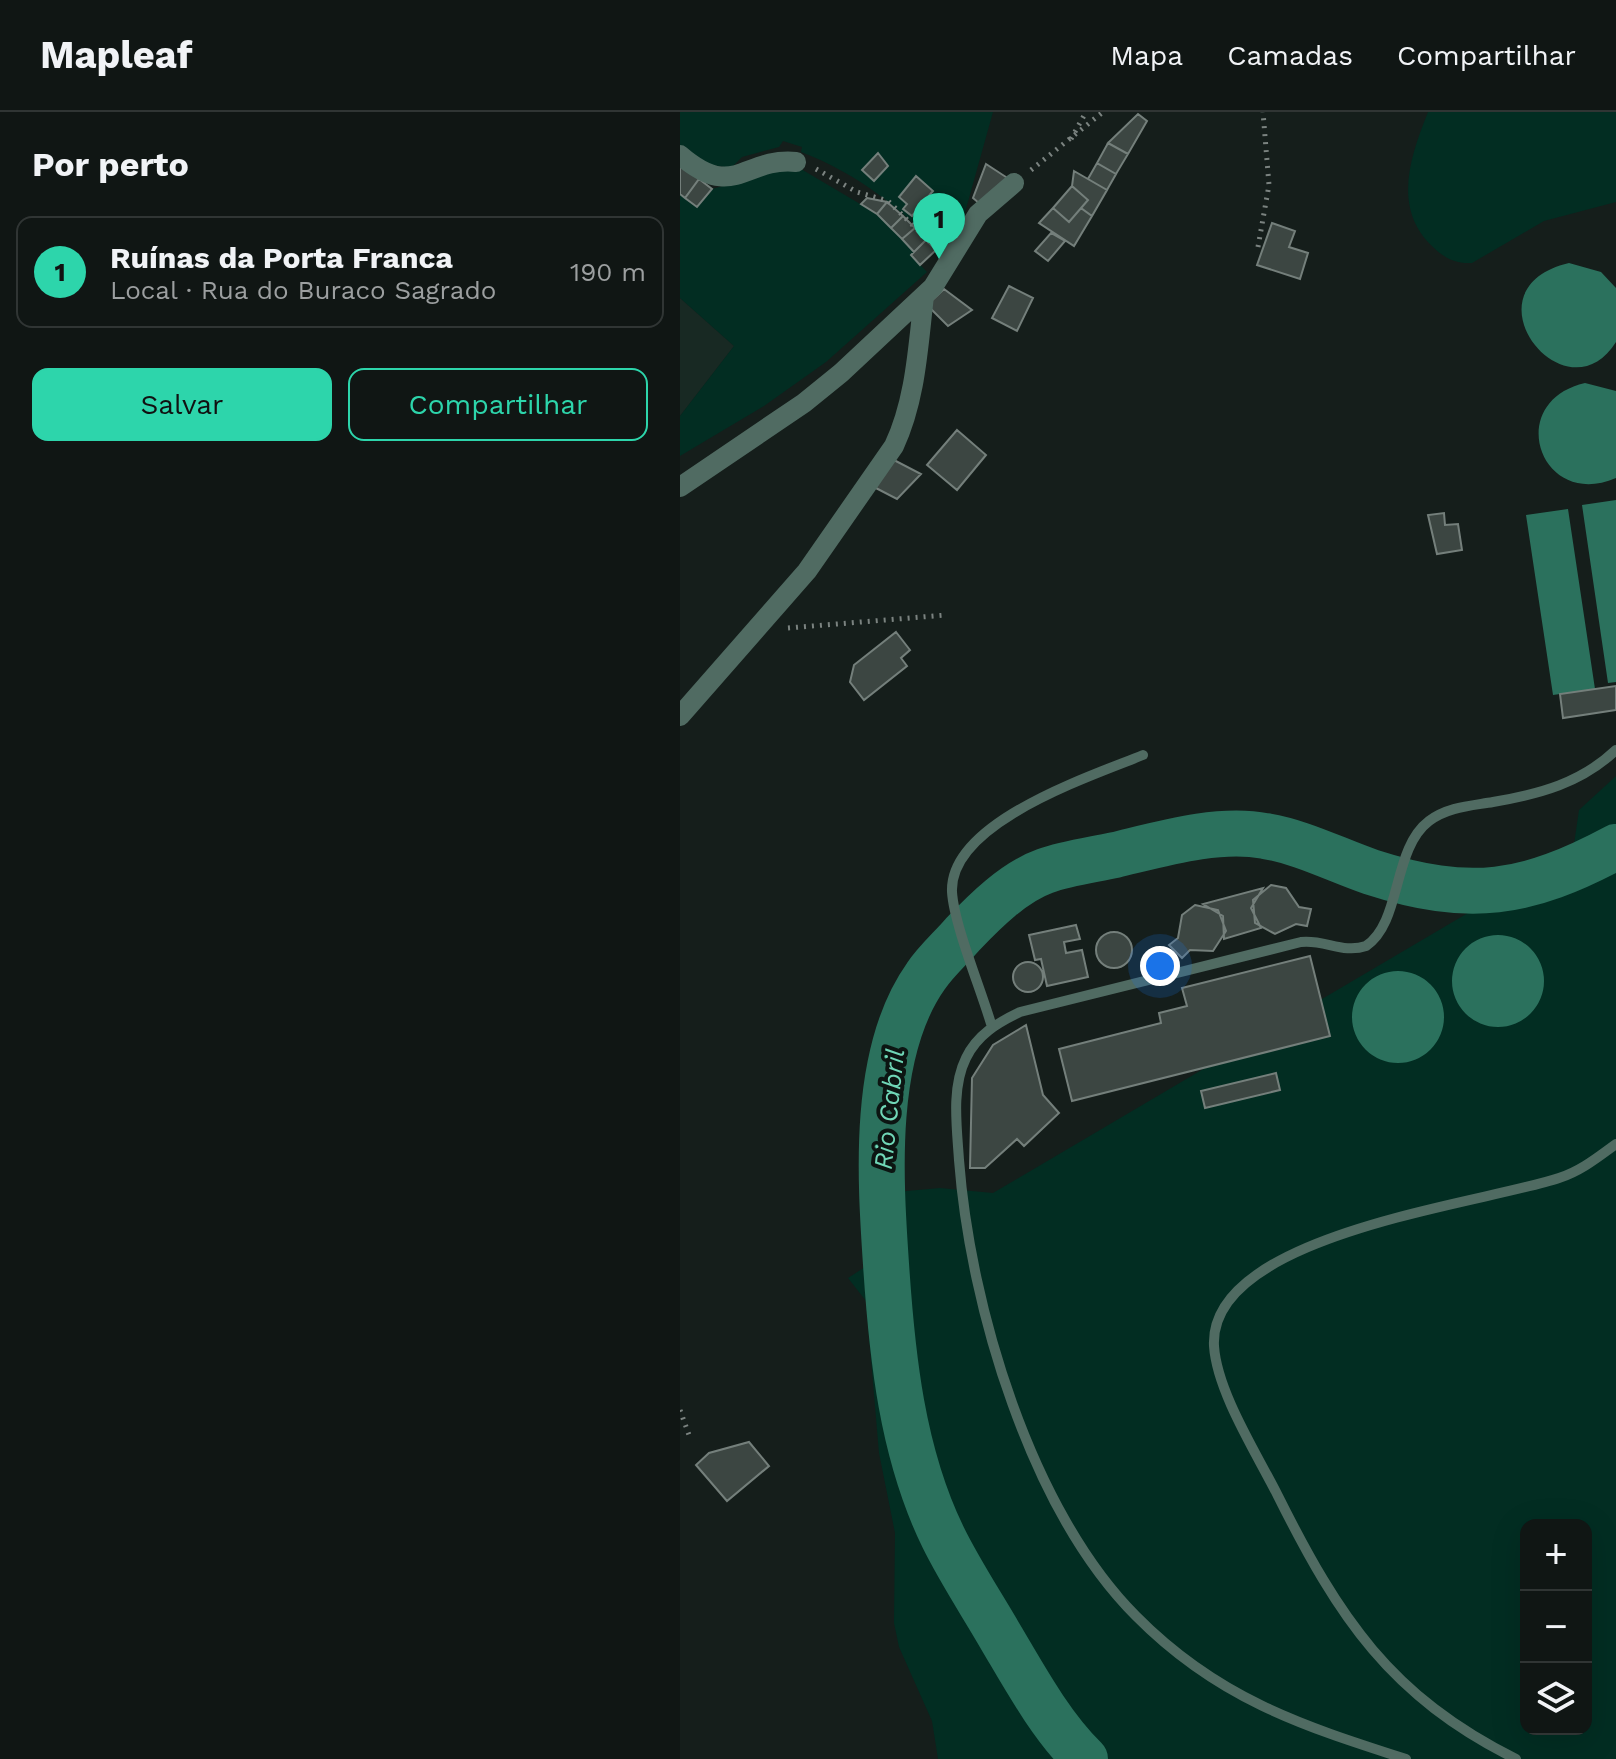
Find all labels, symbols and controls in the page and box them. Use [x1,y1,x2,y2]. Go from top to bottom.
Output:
text: Mapleaf [40,33,192,77]
text: Mapa [1110,39,1183,72]
text: Camadas [1227,39,1353,72]
text: Compartilhar [1397,39,1576,72]
text: Por perto [32,144,189,184]
pin: 1 [913,193,965,259]
text: Ruínas da Porta Franca [110,240,453,275]
text: 1 [54,257,66,287]
text: 190 m [570,257,646,287]
text: Local · Rua do Buraco Sagrado [110,275,496,305]
button: Salvar [32,368,332,441]
button: Compartilhar [348,368,648,441]
your location [1140,946,1180,986]
water label: Rio Cabril [868,1047,910,1171]
map controls [1520,1519,1592,1735]
button: + [1520,1519,1592,1591]
button: − [1520,1591,1592,1663]
button: layers [1520,1663,1592,1735]

